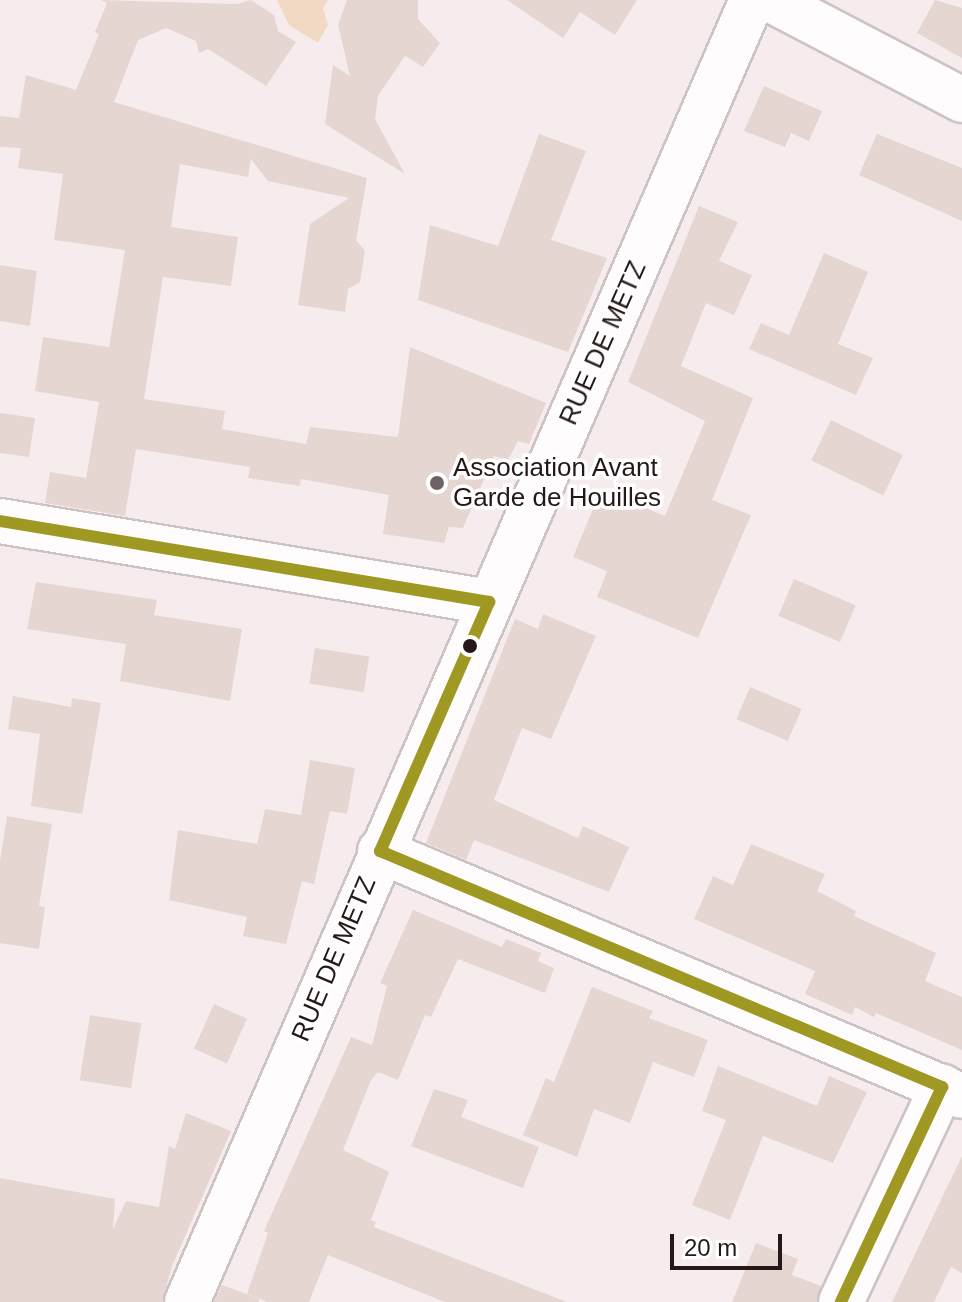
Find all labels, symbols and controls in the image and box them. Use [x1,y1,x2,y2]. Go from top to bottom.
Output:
street label: RUE DE METZ [553,256,653,430]
place label: Association Avant Garde de Houilles [453,452,661,514]
marker: Association Avant Garde de Houilles [428,474,446,492]
unlabelled marker [462,638,478,654]
street label: RUE DE METZ [285,872,383,1046]
scale bar [674,1218,786,1268]
text: 20 m [684,1234,737,1261]

